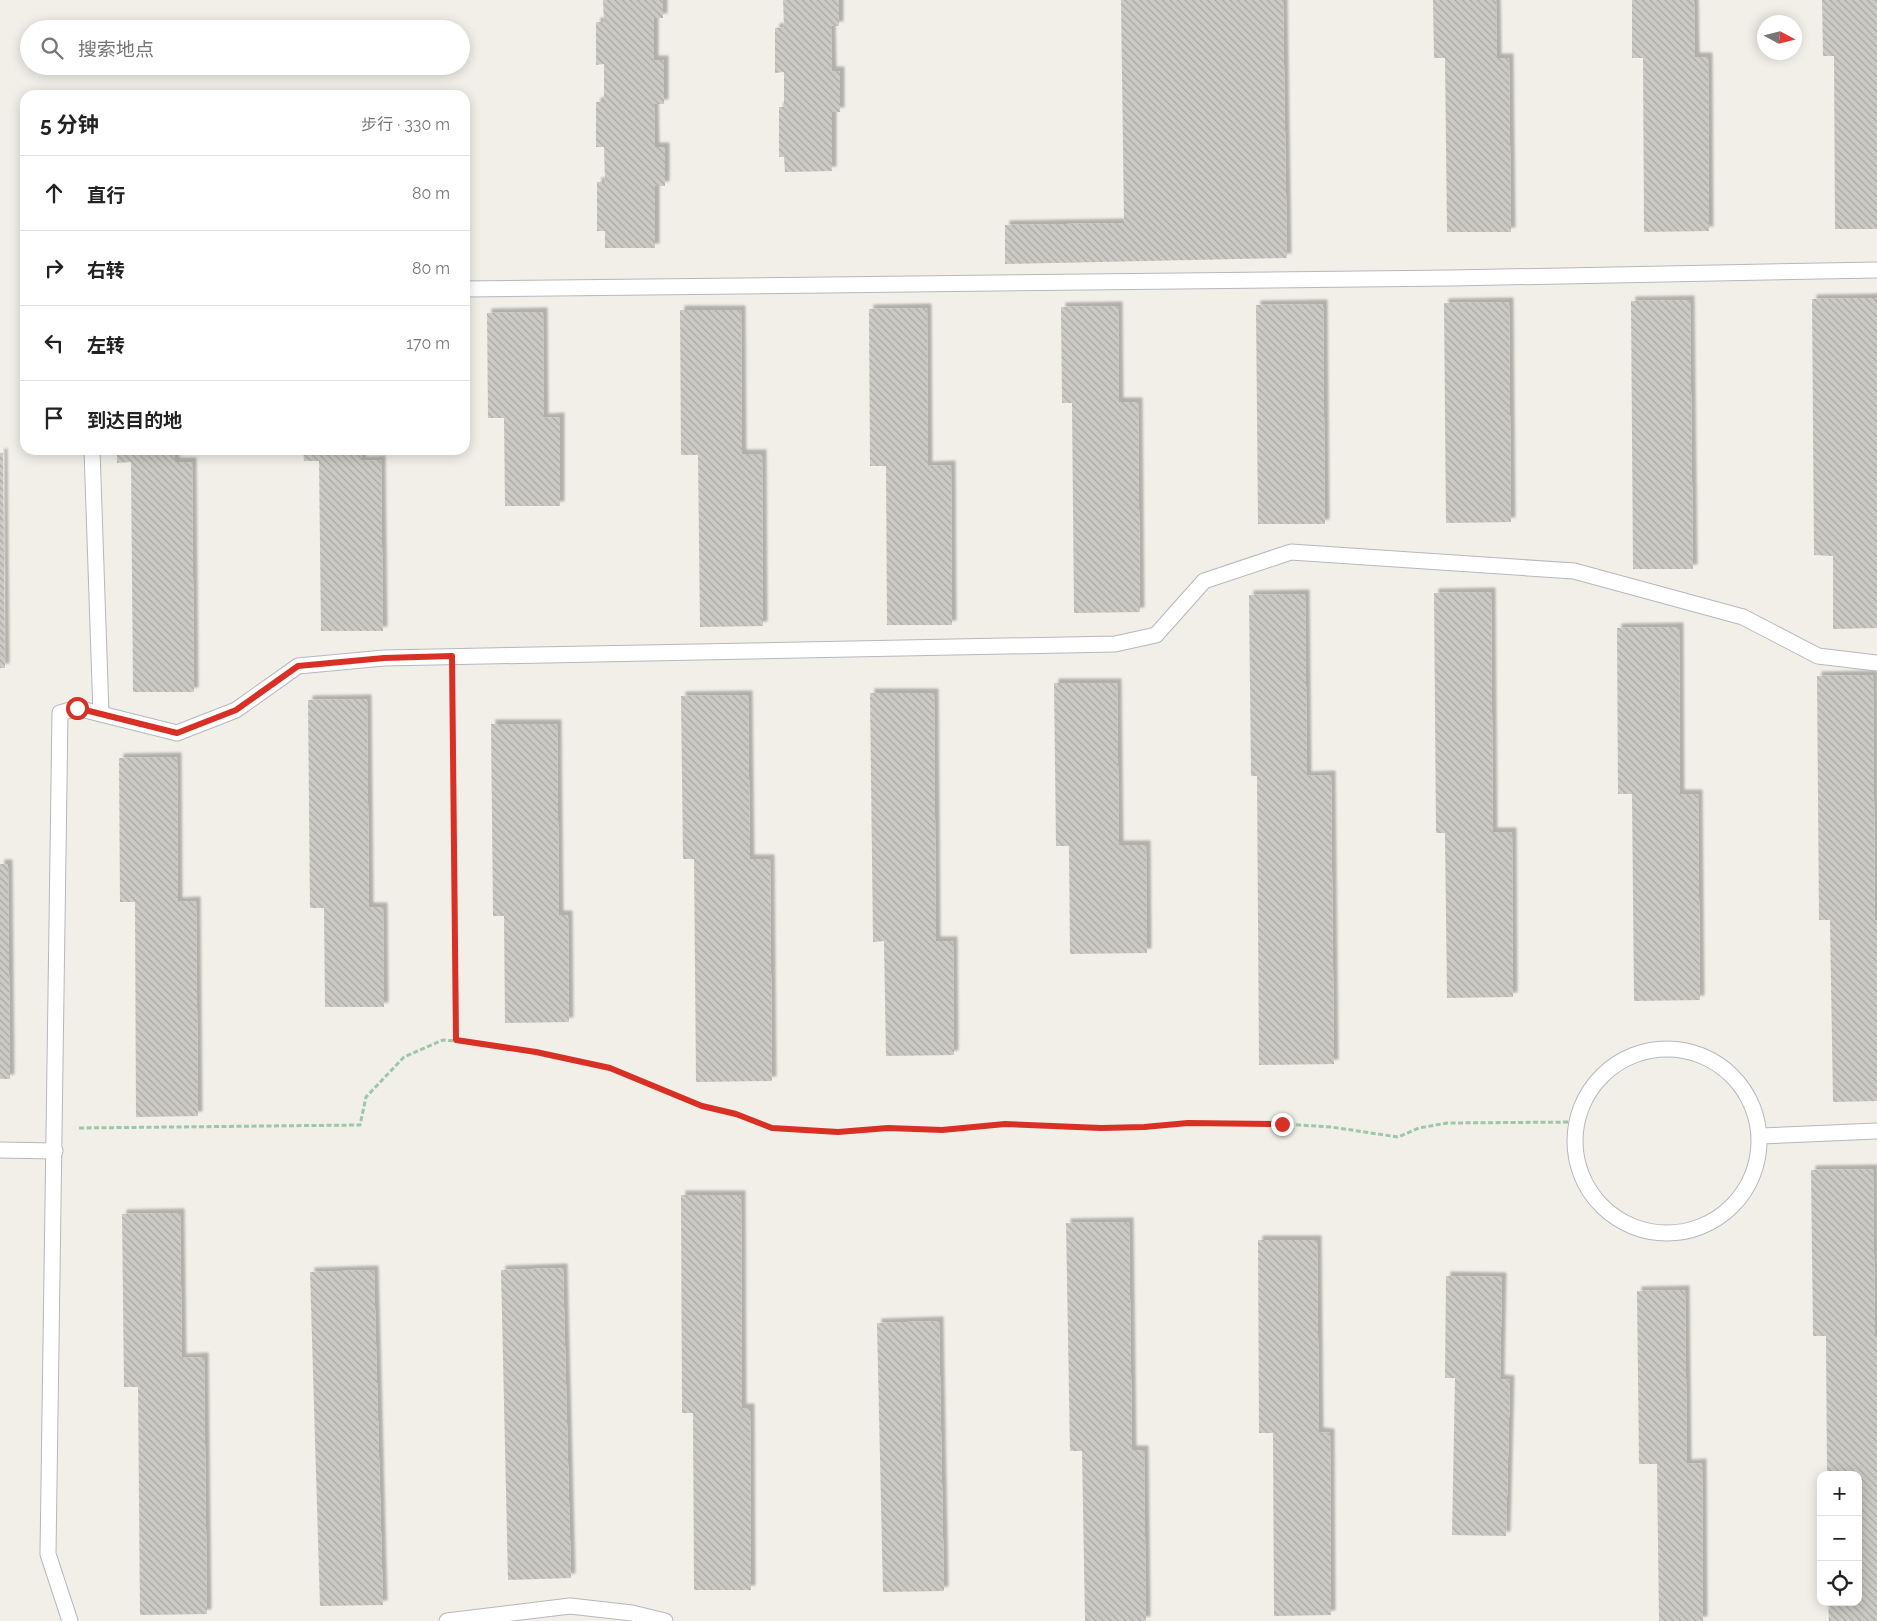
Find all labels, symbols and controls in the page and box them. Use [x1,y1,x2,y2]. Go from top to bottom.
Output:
north arrow [1757,15,1802,60]
search box [20,20,470,75]
icon: search [38,34,66,62]
text: 搜索地点 [78,38,154,60]
text: 5 分钟 [40,112,99,137]
text: 步行 · 330 m [361,115,450,134]
icon: ahead [40,179,68,207]
text: 直行 [87,184,125,206]
text: 80 m [412,184,450,203]
icon: right [40,254,68,282]
text: 右转 [87,259,125,281]
text: 80 m [412,259,450,278]
icon: left [40,329,68,357]
text: 左转 [87,334,125,356]
text: 170 m [406,334,450,353]
icon: arrive [40,404,68,432]
text: 到达目的地 [87,409,182,431]
route start [66,697,89,720]
route end [1271,1113,1294,1136]
map controls [1817,1471,1862,1606]
button: + [1817,1471,1862,1516]
button: − [1817,1516,1862,1561]
button: locate [1817,1561,1862,1606]

